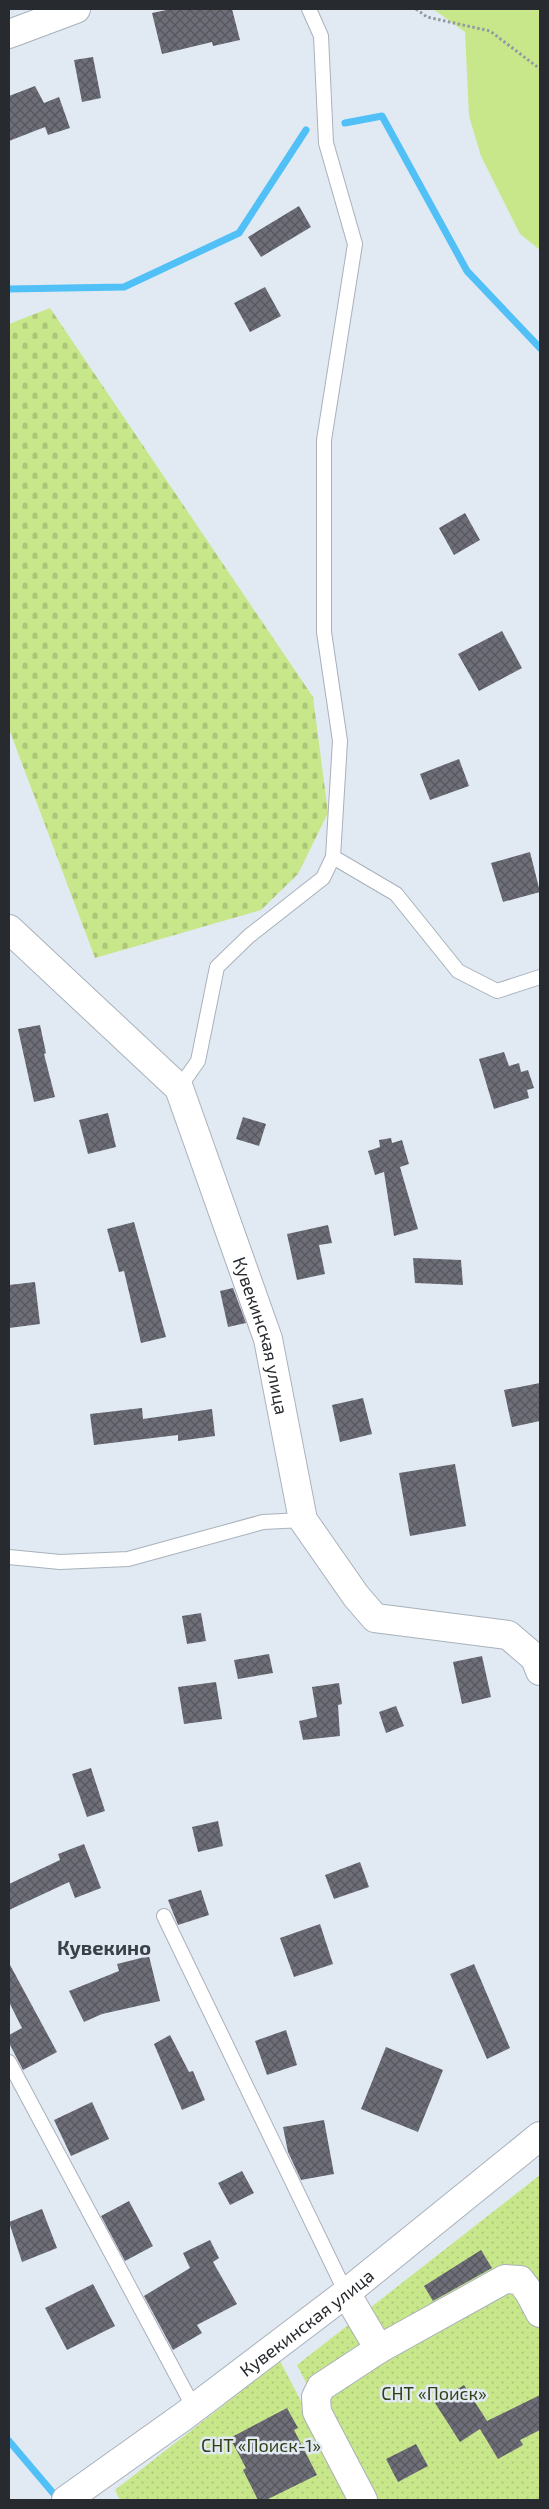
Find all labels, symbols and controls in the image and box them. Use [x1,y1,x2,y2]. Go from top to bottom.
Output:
street label: Кувекинская улица [229,1254,293,1416]
district label: Кувекино [57,1935,151,1959]
street label: Кувекинская улица [235,2264,378,2381]
park label: СНТ «Поиск» [381,2382,487,2404]
park label: СНТ «Поиск-1» [201,2434,321,2456]

